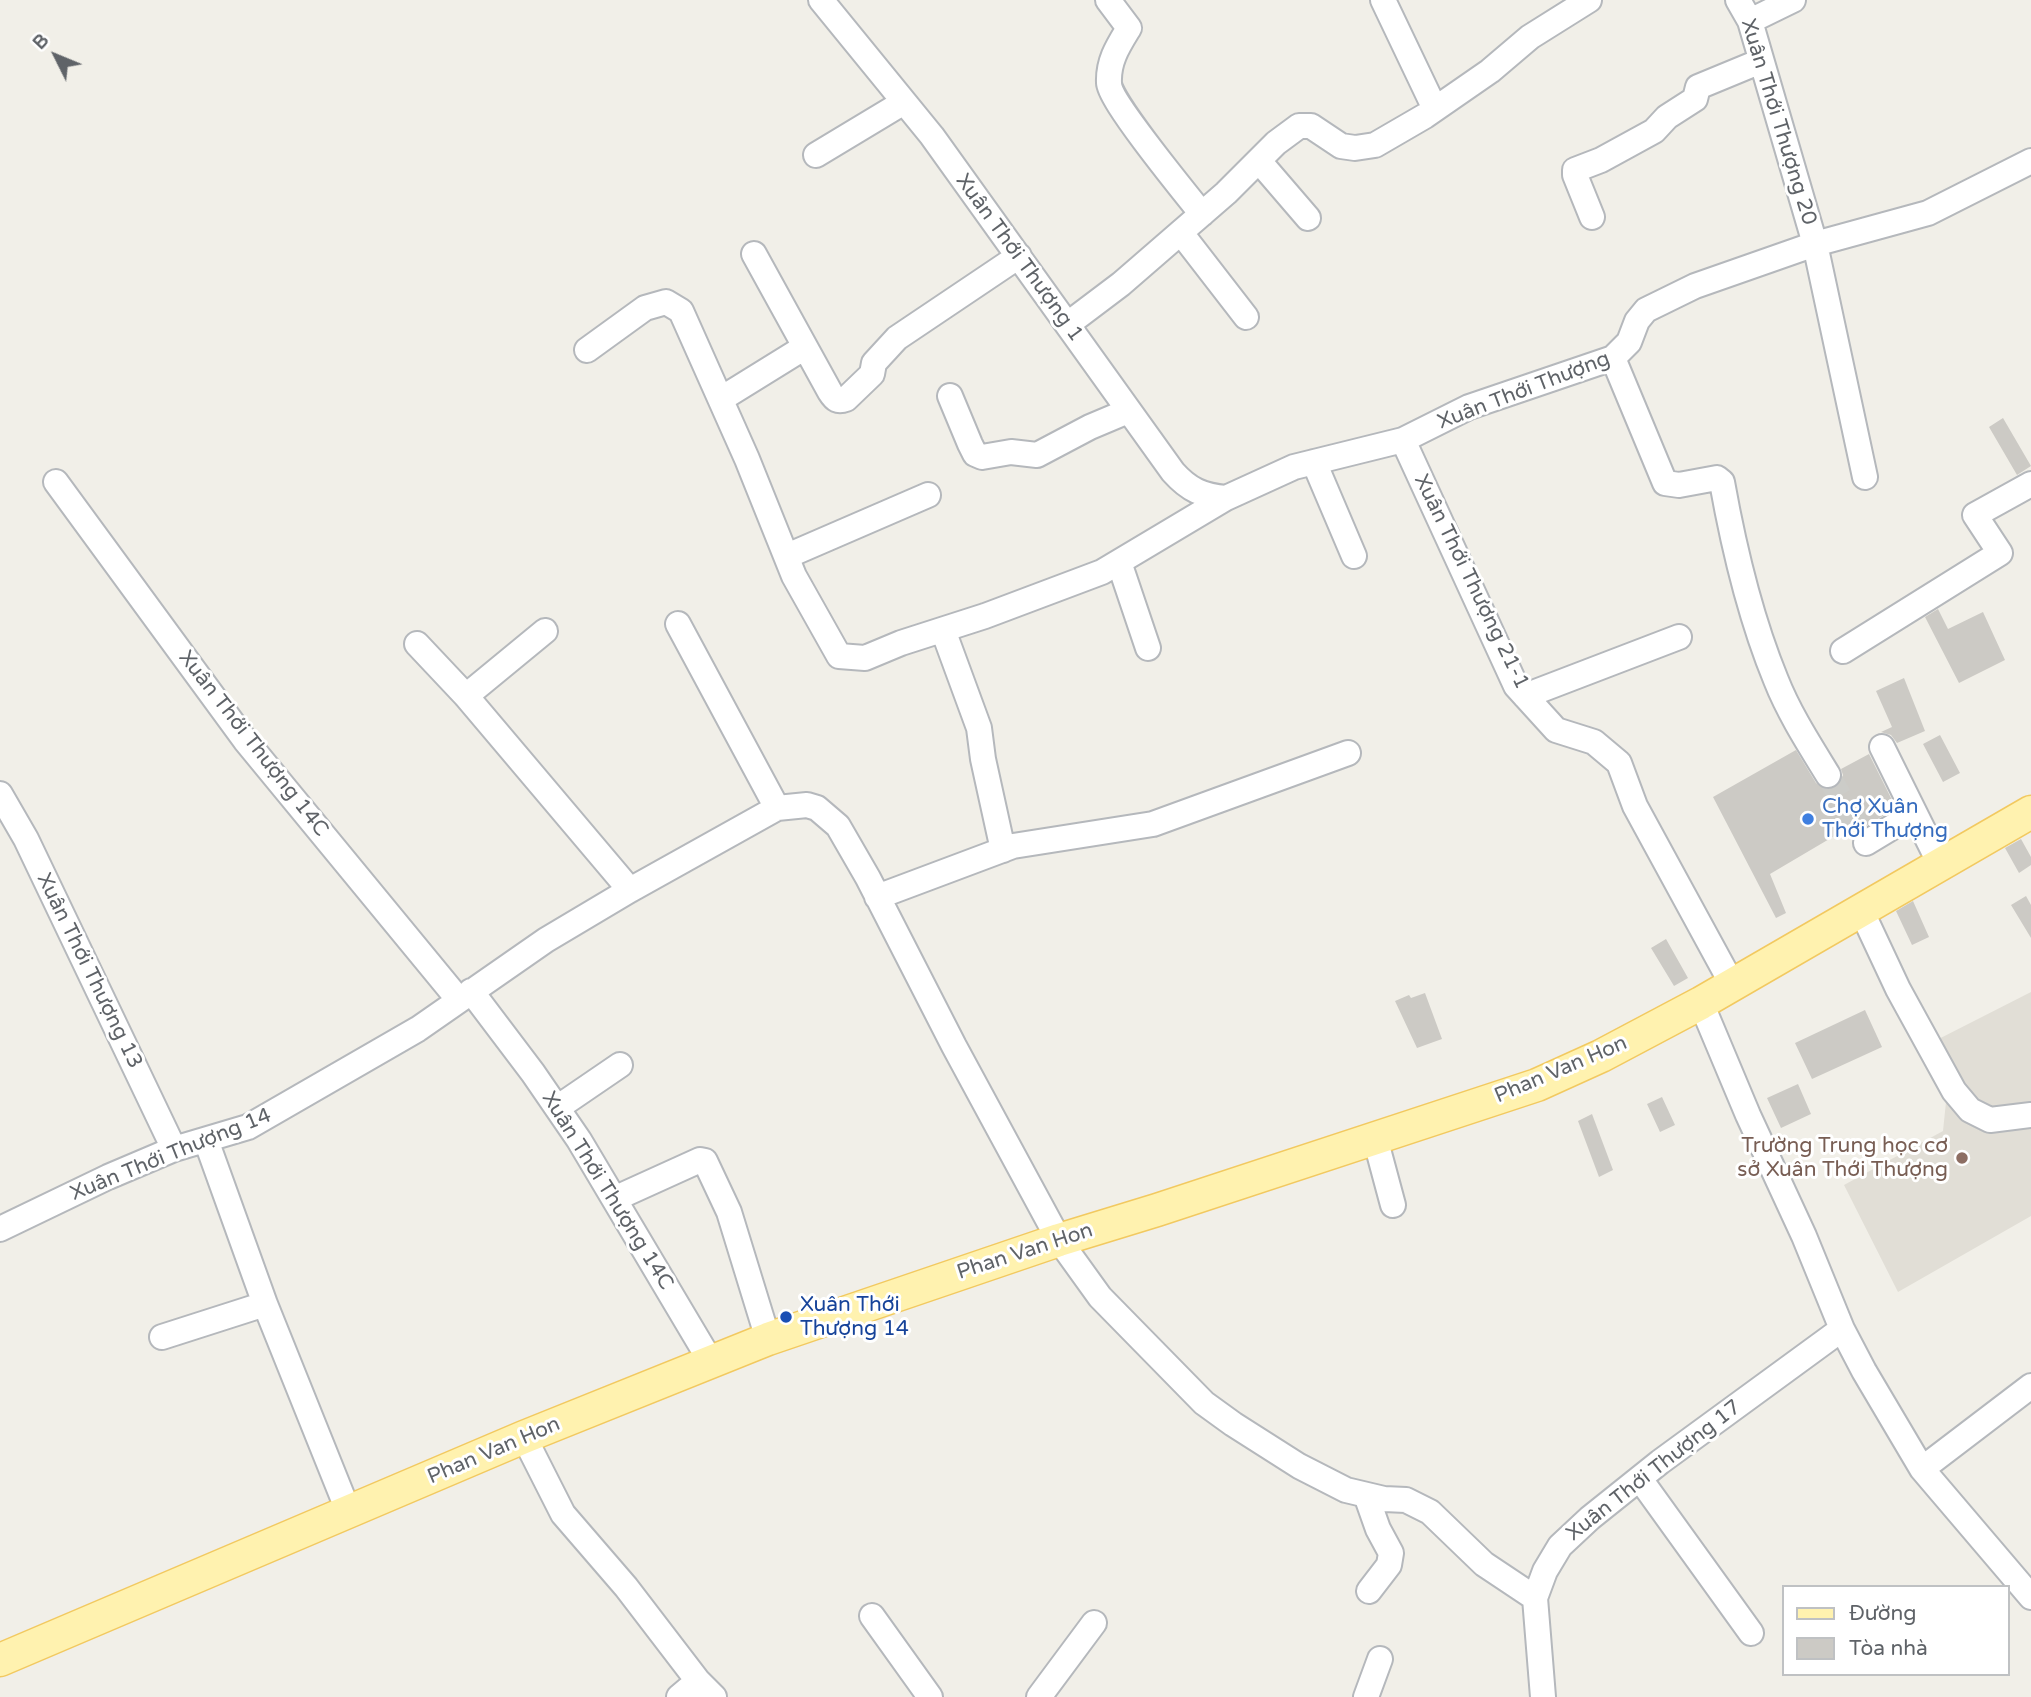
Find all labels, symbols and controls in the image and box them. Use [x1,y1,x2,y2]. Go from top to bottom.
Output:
street label: Xuân Thới Thượng 20 [1735,16,1821,228]
north arrow [21,21,91,91]
text: B [28,29,53,54]
street label: Xuân Thới Thượng 1 [950,169,1088,347]
street label: Xuân Thới Thượng [1434,347,1614,435]
street label: Xuân Thới Thượng 21-1 [1408,470,1534,694]
street label: Xuân Thới Thượng 14C [173,646,333,842]
place label: Chợ Xuân Thới Thượng [1822,794,1948,844]
marker: Chợ Xuân Thới Thượng [1800,811,1816,827]
street label: Xuân Thới Thượng 13 [31,869,147,1073]
street label: Phan Van Hon [1491,1031,1631,1109]
street label: Xuân Thới Thượng 14C [536,1087,678,1295]
street label: Xuân Thới Thượng 14 [67,1103,275,1207]
place label: Trường Trung học cơ sở Xuân Thới Thượng [1737,1133,1948,1183]
marker: Trường Trung học cơ sở Xuân Thới Thượng [1954,1150,1970,1166]
street label: Phan Van Hon [954,1218,1096,1286]
place label: Xuân Thới Thượng 14 [800,1292,909,1342]
marker: Xuân Thới Thượng 14 [778,1309,794,1325]
street label: Xuân Thới Thượng 17 [1562,1395,1746,1547]
street label: Phan Van Hon [424,1412,564,1490]
legend [1783,1585,2010,1676]
text: Đường [1849,1601,1917,1626]
text: Tòa nhà [1849,1636,1928,1661]

